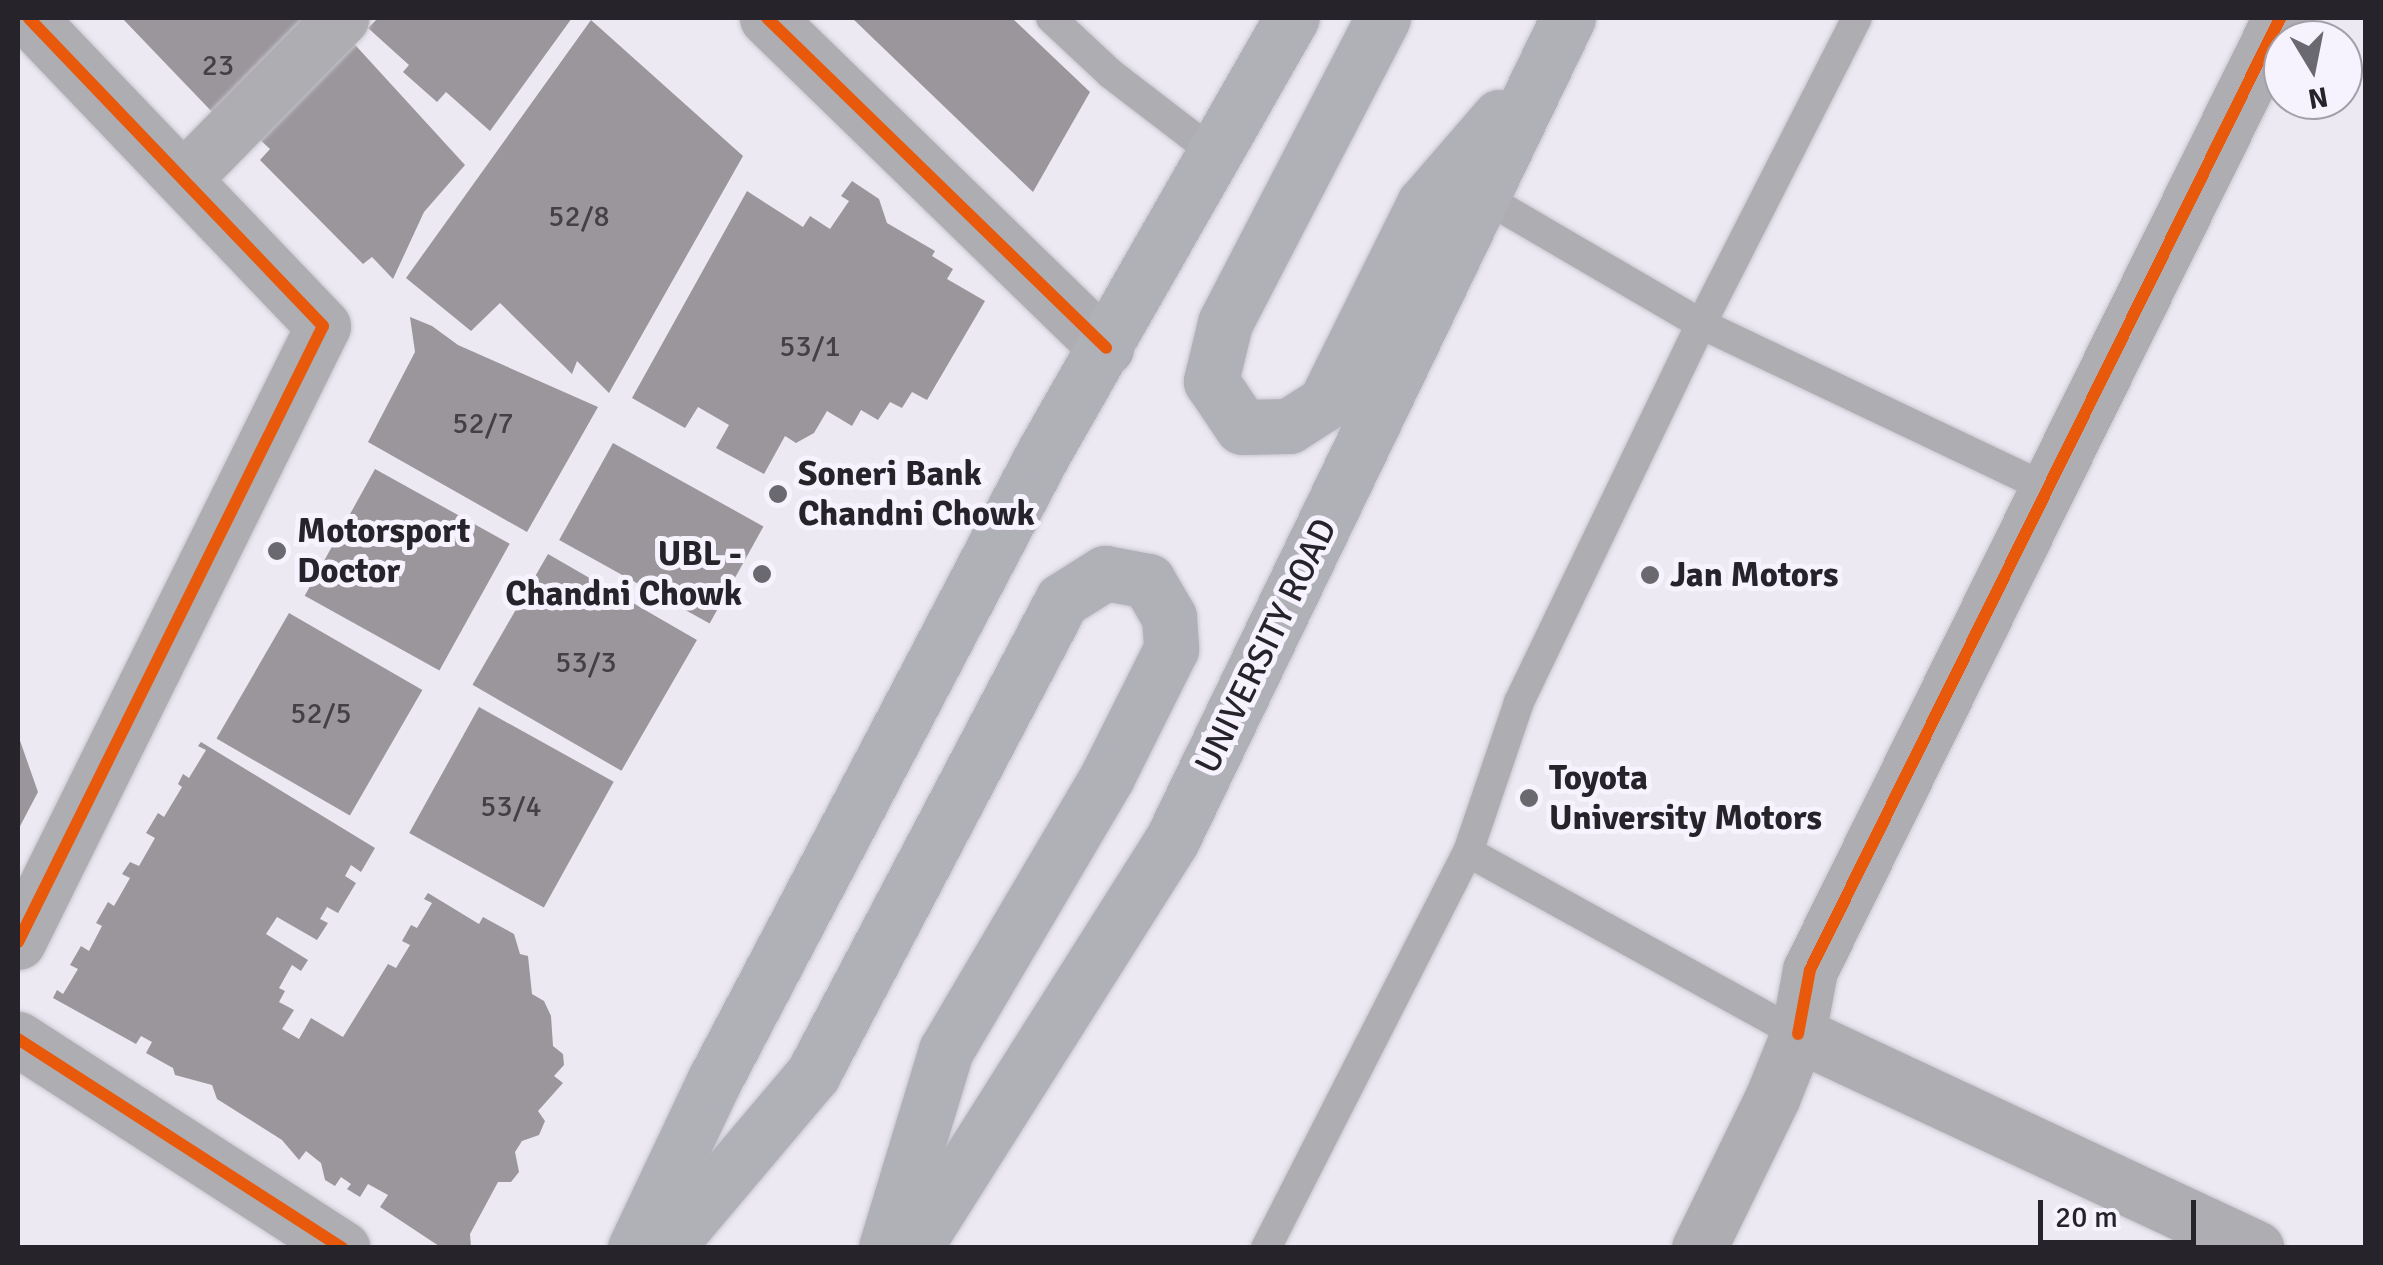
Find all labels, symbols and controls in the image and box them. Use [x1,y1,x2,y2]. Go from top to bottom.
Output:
north arrow [2263,20,2363,120]
house number: 23 [202,48,234,84]
text: N [2305,79,2330,116]
house number: 52/8 [548,199,610,235]
house number: 53/1 [779,329,841,365]
house number: 52/7 [452,406,514,442]
place label: Soneri Bank Chandni Chowk [798,453,1035,535]
marker: Soneri Bank Chandni Chowk [767,483,789,505]
place label: Motorsport Doctor [297,510,470,592]
street label: UNIVERSITY ROAD [1186,512,1346,780]
place label: UBL - Chandni Chowk [505,533,742,615]
marker: Motorsport Doctor [266,540,288,562]
place label: Jan Motors [1670,554,1838,596]
marker: UBL - Chandni Chowk [751,563,773,585]
marker: Jan Motors [1639,564,1661,586]
house number: 53/3 [555,645,617,681]
house number: 52/5 [290,696,352,732]
place label: Toyota University Motors [1549,757,1822,839]
marker: Toyota University Motors [1518,787,1540,809]
house number: 53/4 [480,789,542,825]
scale bar [2043,1180,2200,1242]
text: 20 m [2055,1199,2118,1236]

